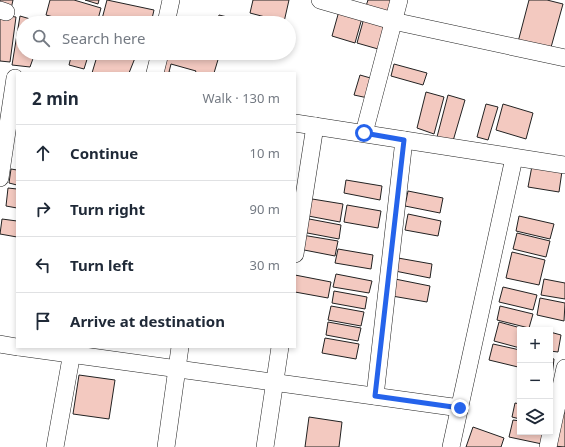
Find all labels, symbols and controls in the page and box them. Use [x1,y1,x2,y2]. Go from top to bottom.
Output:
search box [16,16,296,60]
icon: search [30,27,52,49]
text: Search here [62,28,145,48]
text: 2 min [32,87,79,110]
text: Walk · 130 m [202,89,280,107]
route start [355,124,373,142]
icon: ahead [32,142,54,164]
text: Continue [70,143,138,163]
text: 10 m [250,144,280,162]
icon: right [32,198,54,220]
text: Turn right [70,199,145,219]
text: 90 m [250,200,280,218]
icon: left [32,254,54,276]
text: Turn left [70,255,134,275]
text: 30 m [250,256,280,274]
icon: arrive [32,310,54,332]
text: Arrive at destination [70,311,225,331]
map controls [517,327,553,435]
button: + [517,327,553,363]
button: − [517,363,553,399]
route end [451,399,469,417]
button: layers [517,399,553,435]

